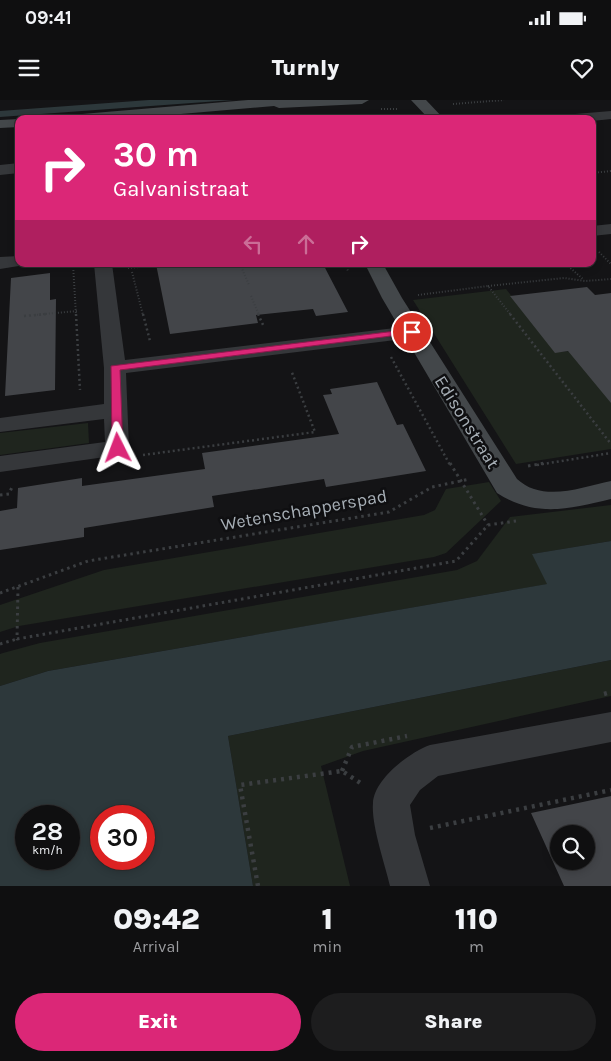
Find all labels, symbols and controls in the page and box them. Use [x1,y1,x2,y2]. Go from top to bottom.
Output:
text: 09:41 [25,7,72,29]
icon: menu [15,54,43,82]
icon: heart [568,54,596,82]
text: Turnly [272,55,339,81]
text: 30 m [113,134,199,175]
icon: right [30,135,95,200]
text: Galvanistraat [113,176,249,202]
icon: left [239,230,267,258]
icon: ahead [292,230,320,258]
icon: right [345,230,373,258]
pin [391,311,433,353]
icon: arrive [398,318,426,346]
street label: Edisonstraat [430,371,504,473]
position arrow [91,421,143,473]
street label: Wetenschapperspad [219,485,389,535]
speed limit sign: 30 [90,805,155,870]
text: 28 [32,817,63,846]
map controls [550,825,595,870]
button: search [550,825,595,870]
text: km/h [32,843,63,857]
text: 09:42 [113,901,200,937]
text: 1 [321,901,333,937]
text: 110 [455,901,498,937]
text: Arrival [133,937,180,956]
text: min [313,937,342,956]
text: m [469,937,484,956]
button: Exit [15,993,301,1051]
button: Share [311,993,596,1051]

